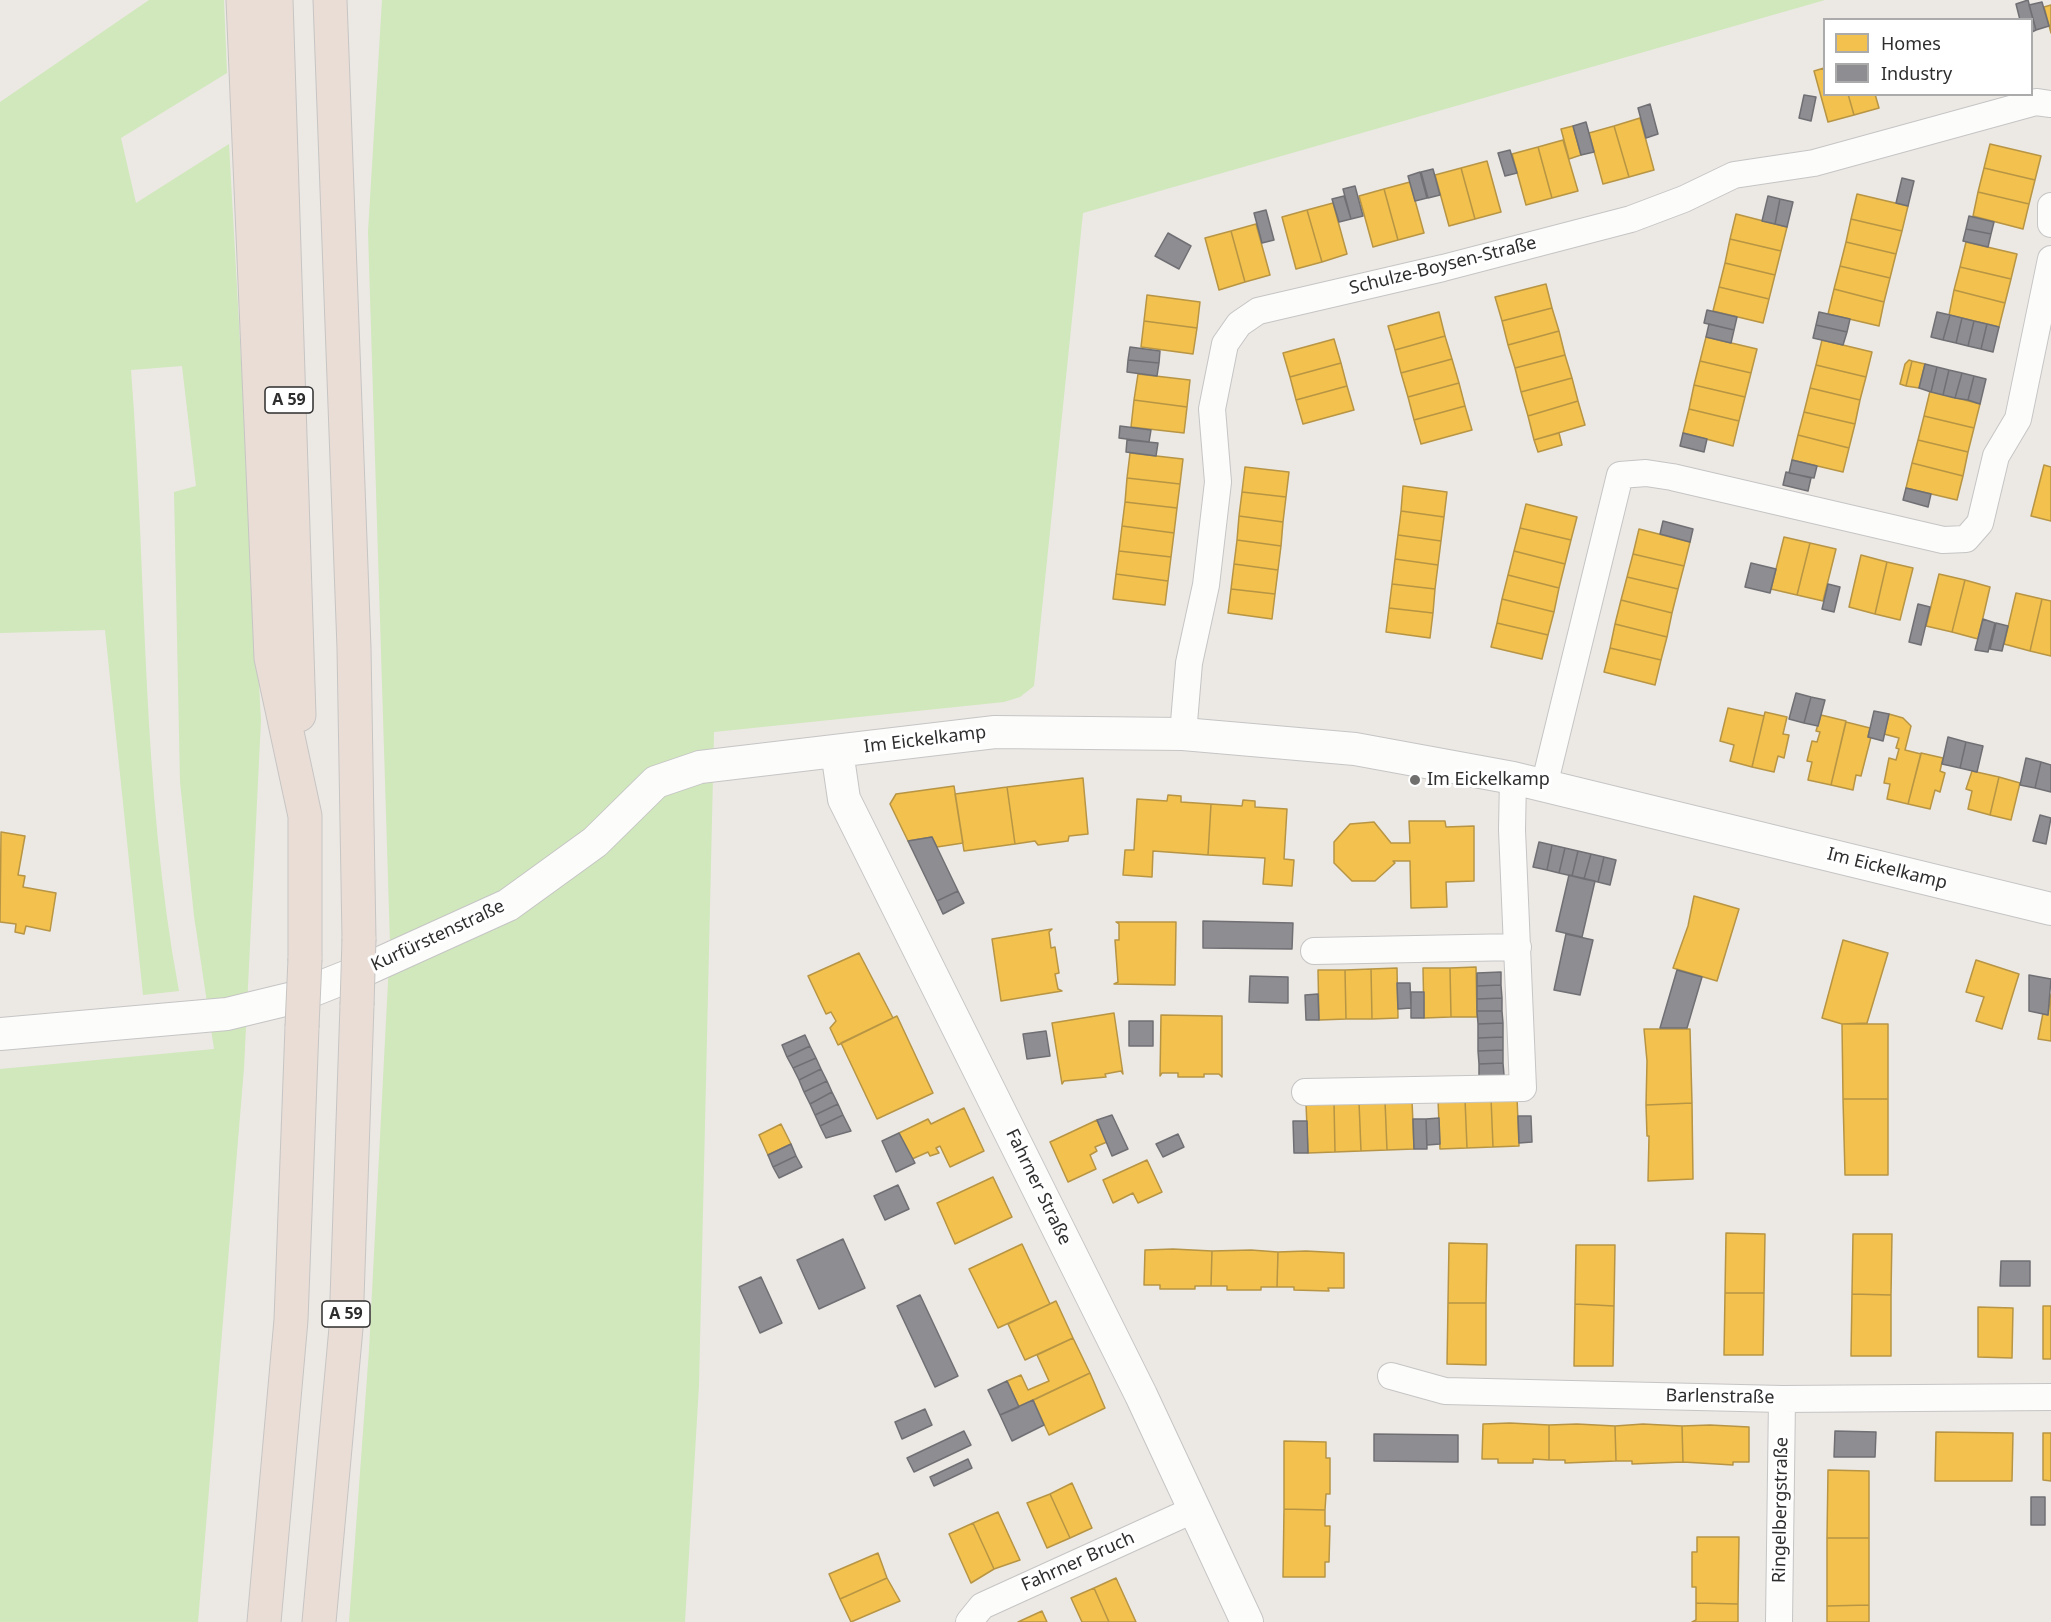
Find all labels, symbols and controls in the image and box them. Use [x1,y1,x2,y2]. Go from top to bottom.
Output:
legend [1823,18,2033,96]
text: Homes [1881,31,1941,55]
text: Industry [1881,61,1952,85]
street label: Schulze-Boysen-Straße [1347,232,1539,300]
road number: A 59 [265,387,313,413]
street label: Im Eickelkamp [863,722,987,758]
place label: Im Eickelkamp [1427,769,1550,791]
marker: Im Eickelkamp [1408,773,1422,787]
street label: Im Eickelkamp [1825,844,1949,894]
street label: Kurfürstenstraße [368,896,508,976]
street label: Fahrner Straße [1001,1125,1075,1249]
road number: A 59 [322,1301,370,1327]
street label: Barlenstraße [1665,1385,1775,1409]
street label: Ringelbergstraße [1769,1437,1793,1583]
street label: Fahrner Bruch [1018,1527,1138,1597]

